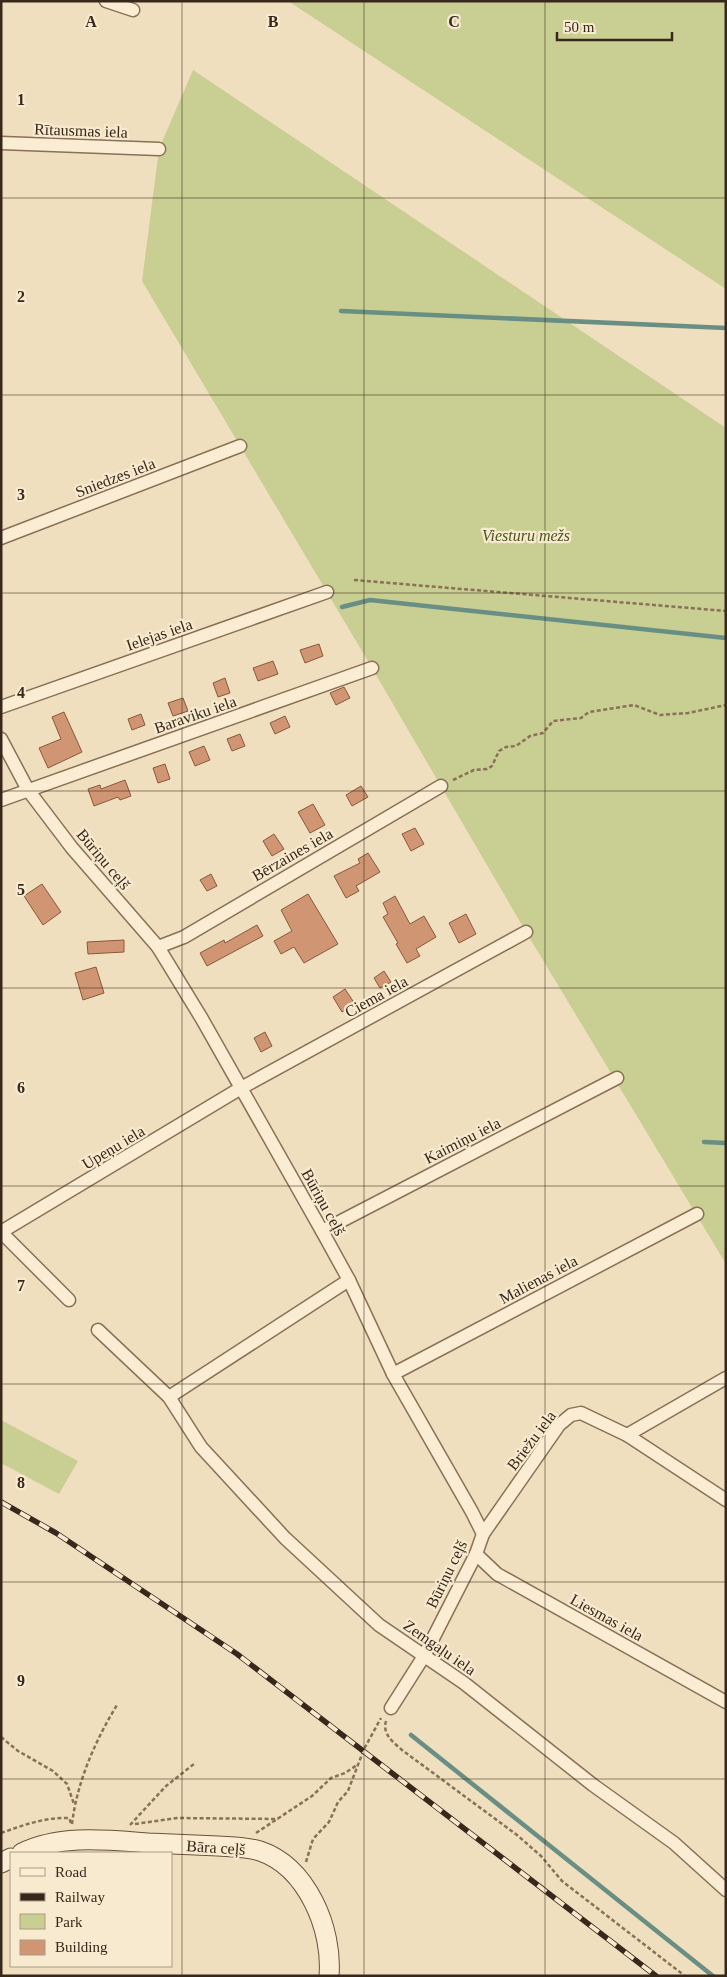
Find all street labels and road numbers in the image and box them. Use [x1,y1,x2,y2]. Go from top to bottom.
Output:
street label: Rītausmas iela [34,120,128,141]
street label: Sniedzes iela [73,454,157,500]
street label: Ielejas iela [124,615,195,655]
street label: Baraviku iela [152,692,238,736]
street label: Bērzaines iela [249,825,336,884]
street label: Būriņu ceļš [73,826,134,894]
street label: Ciema iela [342,972,410,1021]
street label: Kaimiņu iela [421,1114,504,1168]
street label: Upeņu iela [79,1122,148,1174]
street label: Būriņu ceļš [297,1166,349,1239]
street label: Malienas iela [496,1252,580,1307]
street label: Briežu iela [504,1407,559,1473]
street label: Būriņu ceļš [423,1538,471,1611]
street label: Liesmas iela [567,1591,646,1644]
street label: Zemgaļu iela [400,1616,479,1679]
street label: Bāra ceļš [186,1837,246,1859]

